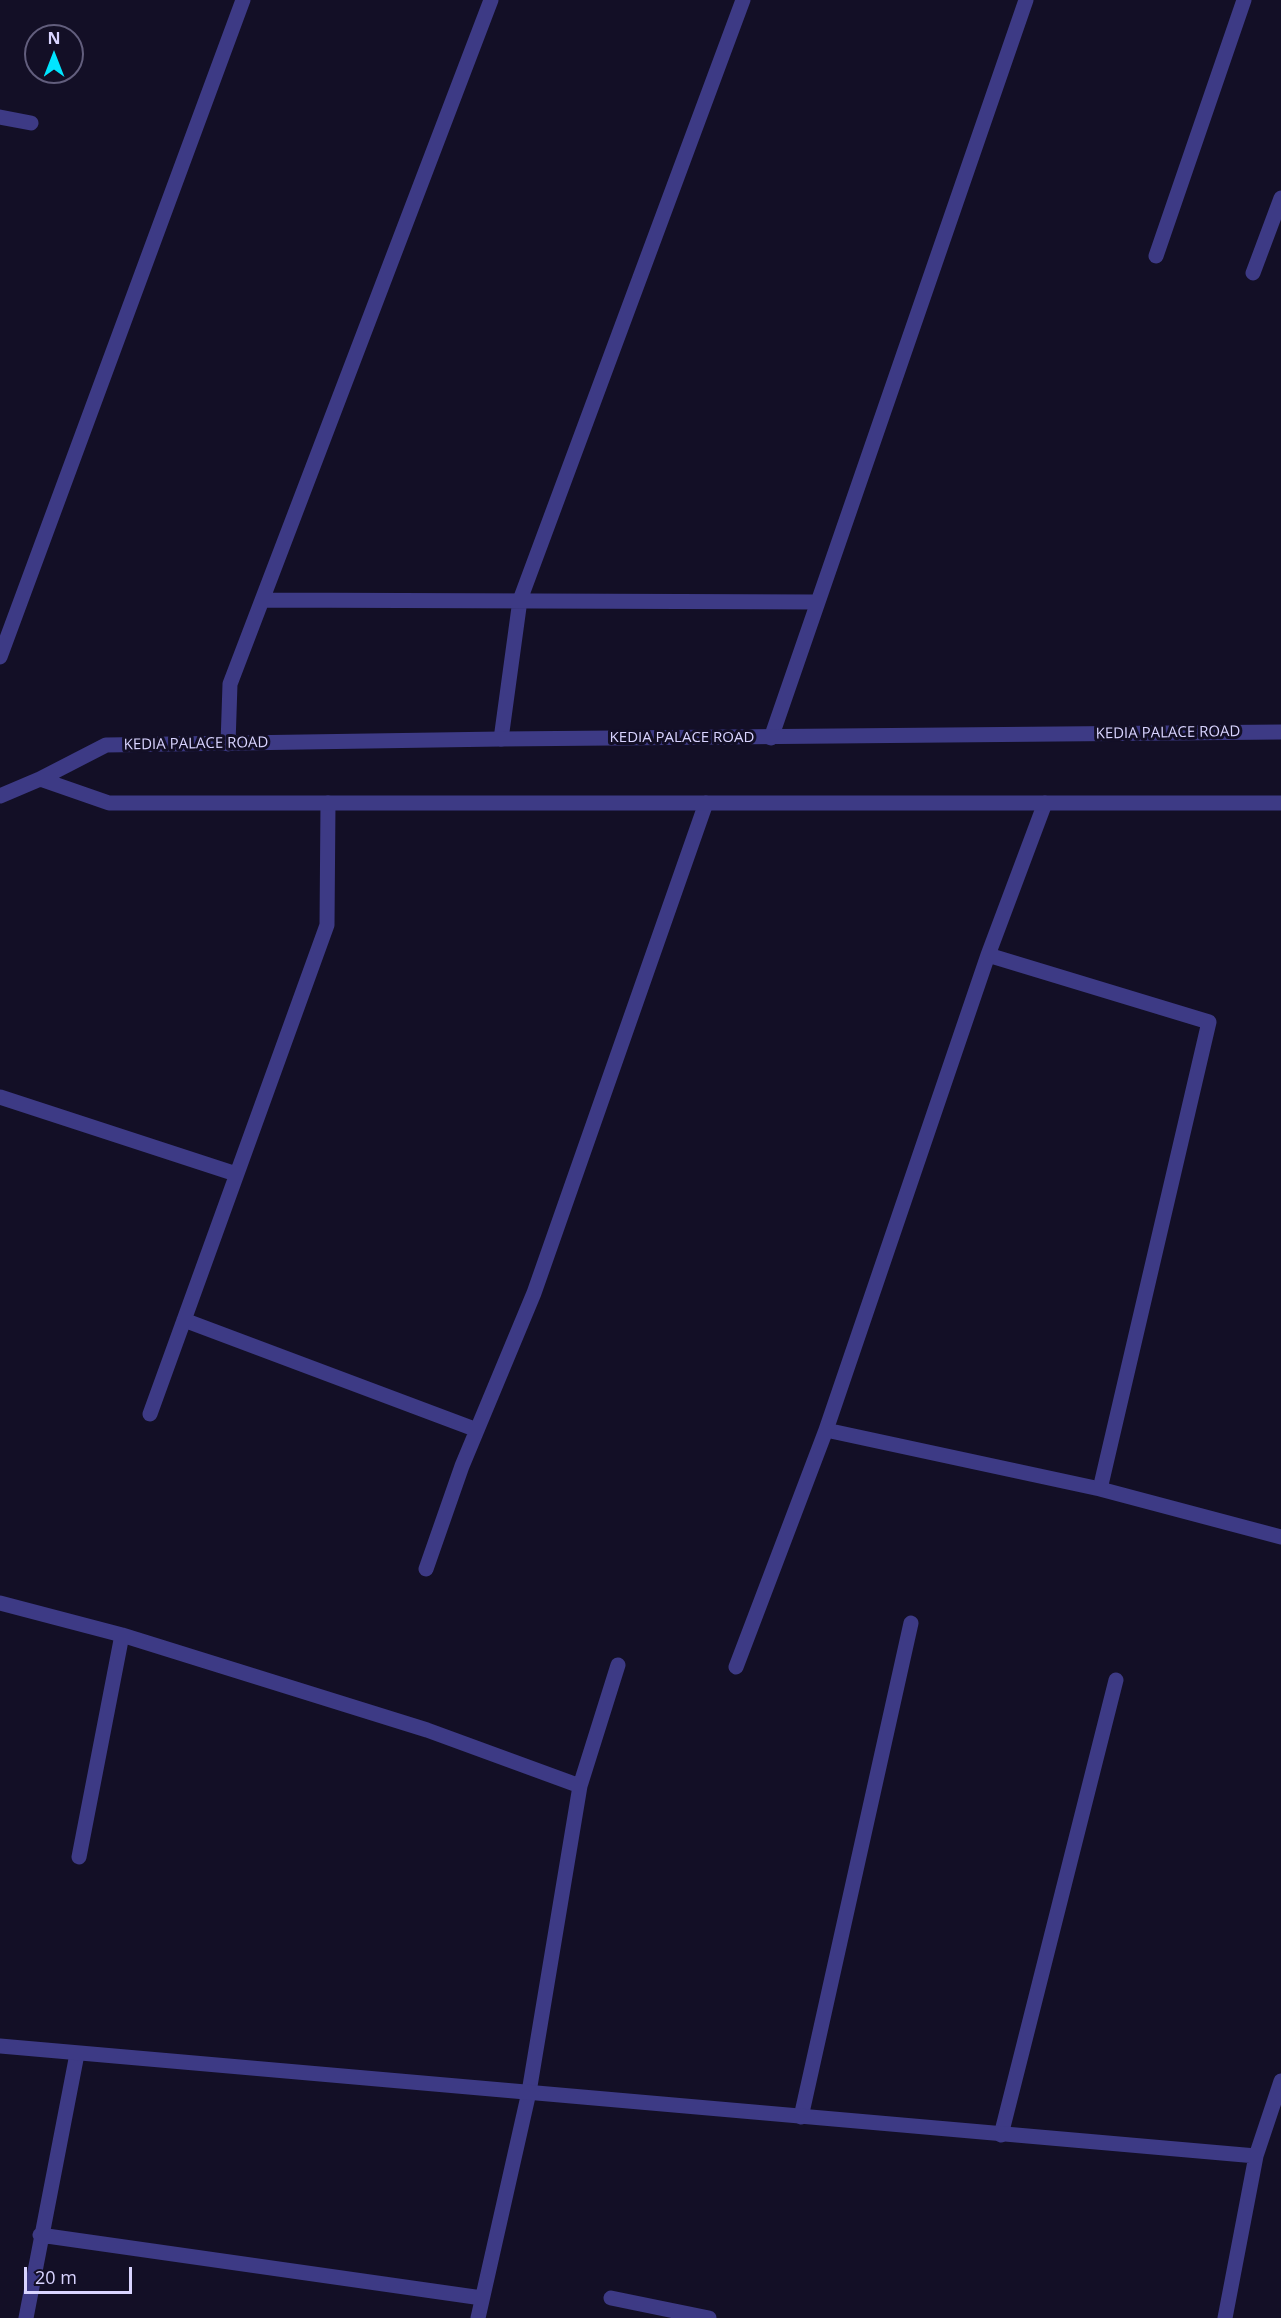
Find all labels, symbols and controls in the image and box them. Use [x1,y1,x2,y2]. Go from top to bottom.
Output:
north arrow [24,24,84,84]
text: N [47,27,61,49]
street label: KEDIA PALACE ROAD [1095,723,1241,743]
street label: KEDIA PALACE ROAD [610,729,754,747]
street label: KEDIA PALACE ROAD [123,734,269,754]
scale bar [27,2255,135,2293]
text: 20 m [35,2265,77,2289]

